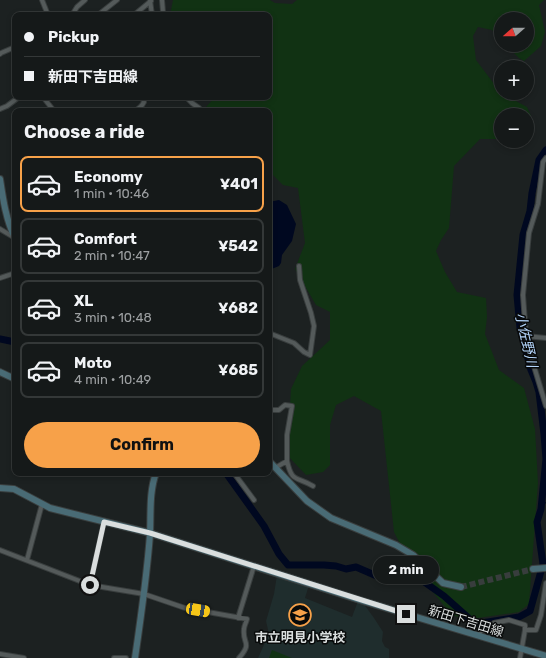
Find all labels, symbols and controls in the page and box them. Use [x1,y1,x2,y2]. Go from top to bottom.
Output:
north arrow [494,12,534,52]
map controls [494,12,534,148]
text: Pickup [48,28,99,46]
button: + [494,60,534,100]
text: 新田下吉田線 [48,68,138,86]
button: − [494,108,534,148]
text: Choose a ride [24,121,145,143]
icon: car [26,166,62,202]
text: Economy [74,168,143,186]
text: ¥401 [220,175,258,193]
text: 1 min · 10:46 [74,186,149,201]
icon: car [26,228,62,264]
text: Comfort [74,230,137,248]
text: ¥542 [218,237,258,255]
text: 2 min · 10:47 [74,248,150,263]
icon: car [26,290,62,326]
text: XL [74,292,93,310]
text: ¥682 [218,299,258,317]
text: 3 min · 10:48 [74,310,152,325]
water label: 小佐野川 [511,311,541,371]
icon: car [26,352,62,388]
text: Moto [74,354,112,372]
text: ¥685 [218,361,258,379]
text: 4 min · 10:49 [74,372,151,387]
button: Confirm [24,422,260,468]
callout: 2 min [373,556,439,584]
text: 2 min [388,562,424,577]
route start [81,576,99,594]
car [185,602,211,618]
school or university icon: 市立明見小学校 [287,602,313,628]
street label: 新田下吉田線 [427,602,505,640]
route end [397,605,415,623]
place label: 市立明見小学校 [254,630,346,645]

